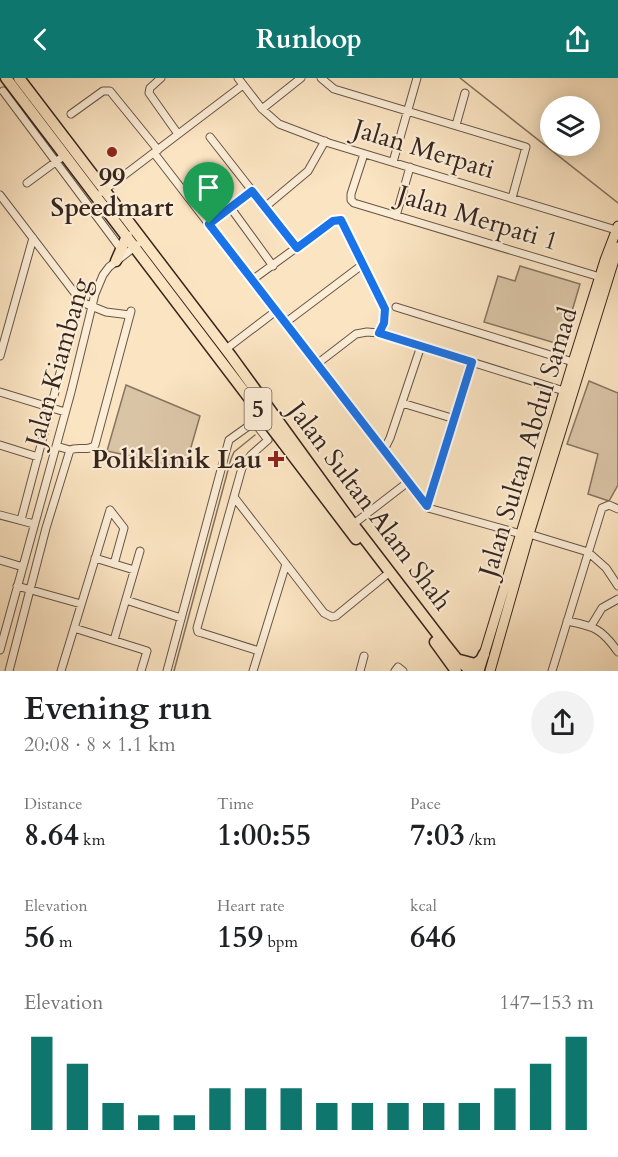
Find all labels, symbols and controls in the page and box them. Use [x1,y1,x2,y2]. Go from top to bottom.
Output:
text: Runloop [256,21,362,58]
icon: back [24,23,57,56]
icon: share [561,23,594,56]
map controls [540,96,600,156]
button: layers [540,96,600,156]
street label: Jalan Merpati [345,110,499,187]
marker: 99 Speedmart [105,145,119,159]
place label: 99 Speedmart [51,160,173,225]
pin [183,162,234,224]
icon: arrive [192,171,225,204]
street label: Jalan Merpati 1 [390,176,563,259]
street label: Jalan Kiambang [16,273,99,454]
street label: Jalan Sultan Abdul Samad [469,303,586,585]
road number: 5 [244,388,272,430]
street label: Jalan Sultan Alam Shah [278,391,460,618]
place label: Poliklinik Lau [91,442,262,477]
marker: Poliklinik Lau [267,450,285,468]
text: Evening run [24,686,212,731]
button: share [531,691,594,754]
text: 20:08 · 8 × 1.1 km [24,731,176,758]
text: Distance [24,793,82,815]
text: Time [217,793,254,815]
text: Pace [410,793,441,815]
text: 8.64 [24,815,79,856]
text: 1:00:55 [217,815,311,856]
text: 7:03 [410,815,465,856]
text: km [79,829,105,851]
text: /km [465,829,496,851]
text: Elevation [24,895,88,917]
text: Heart rate [217,895,285,917]
text: kcal [410,895,437,917]
text: 56 [24,917,55,958]
text: 159 [217,917,263,958]
text: 646 [410,917,456,958]
text: m [55,931,73,953]
text: bpm [263,931,298,953]
text: Elevation [24,989,103,1016]
text: 147–153 m [499,989,594,1016]

